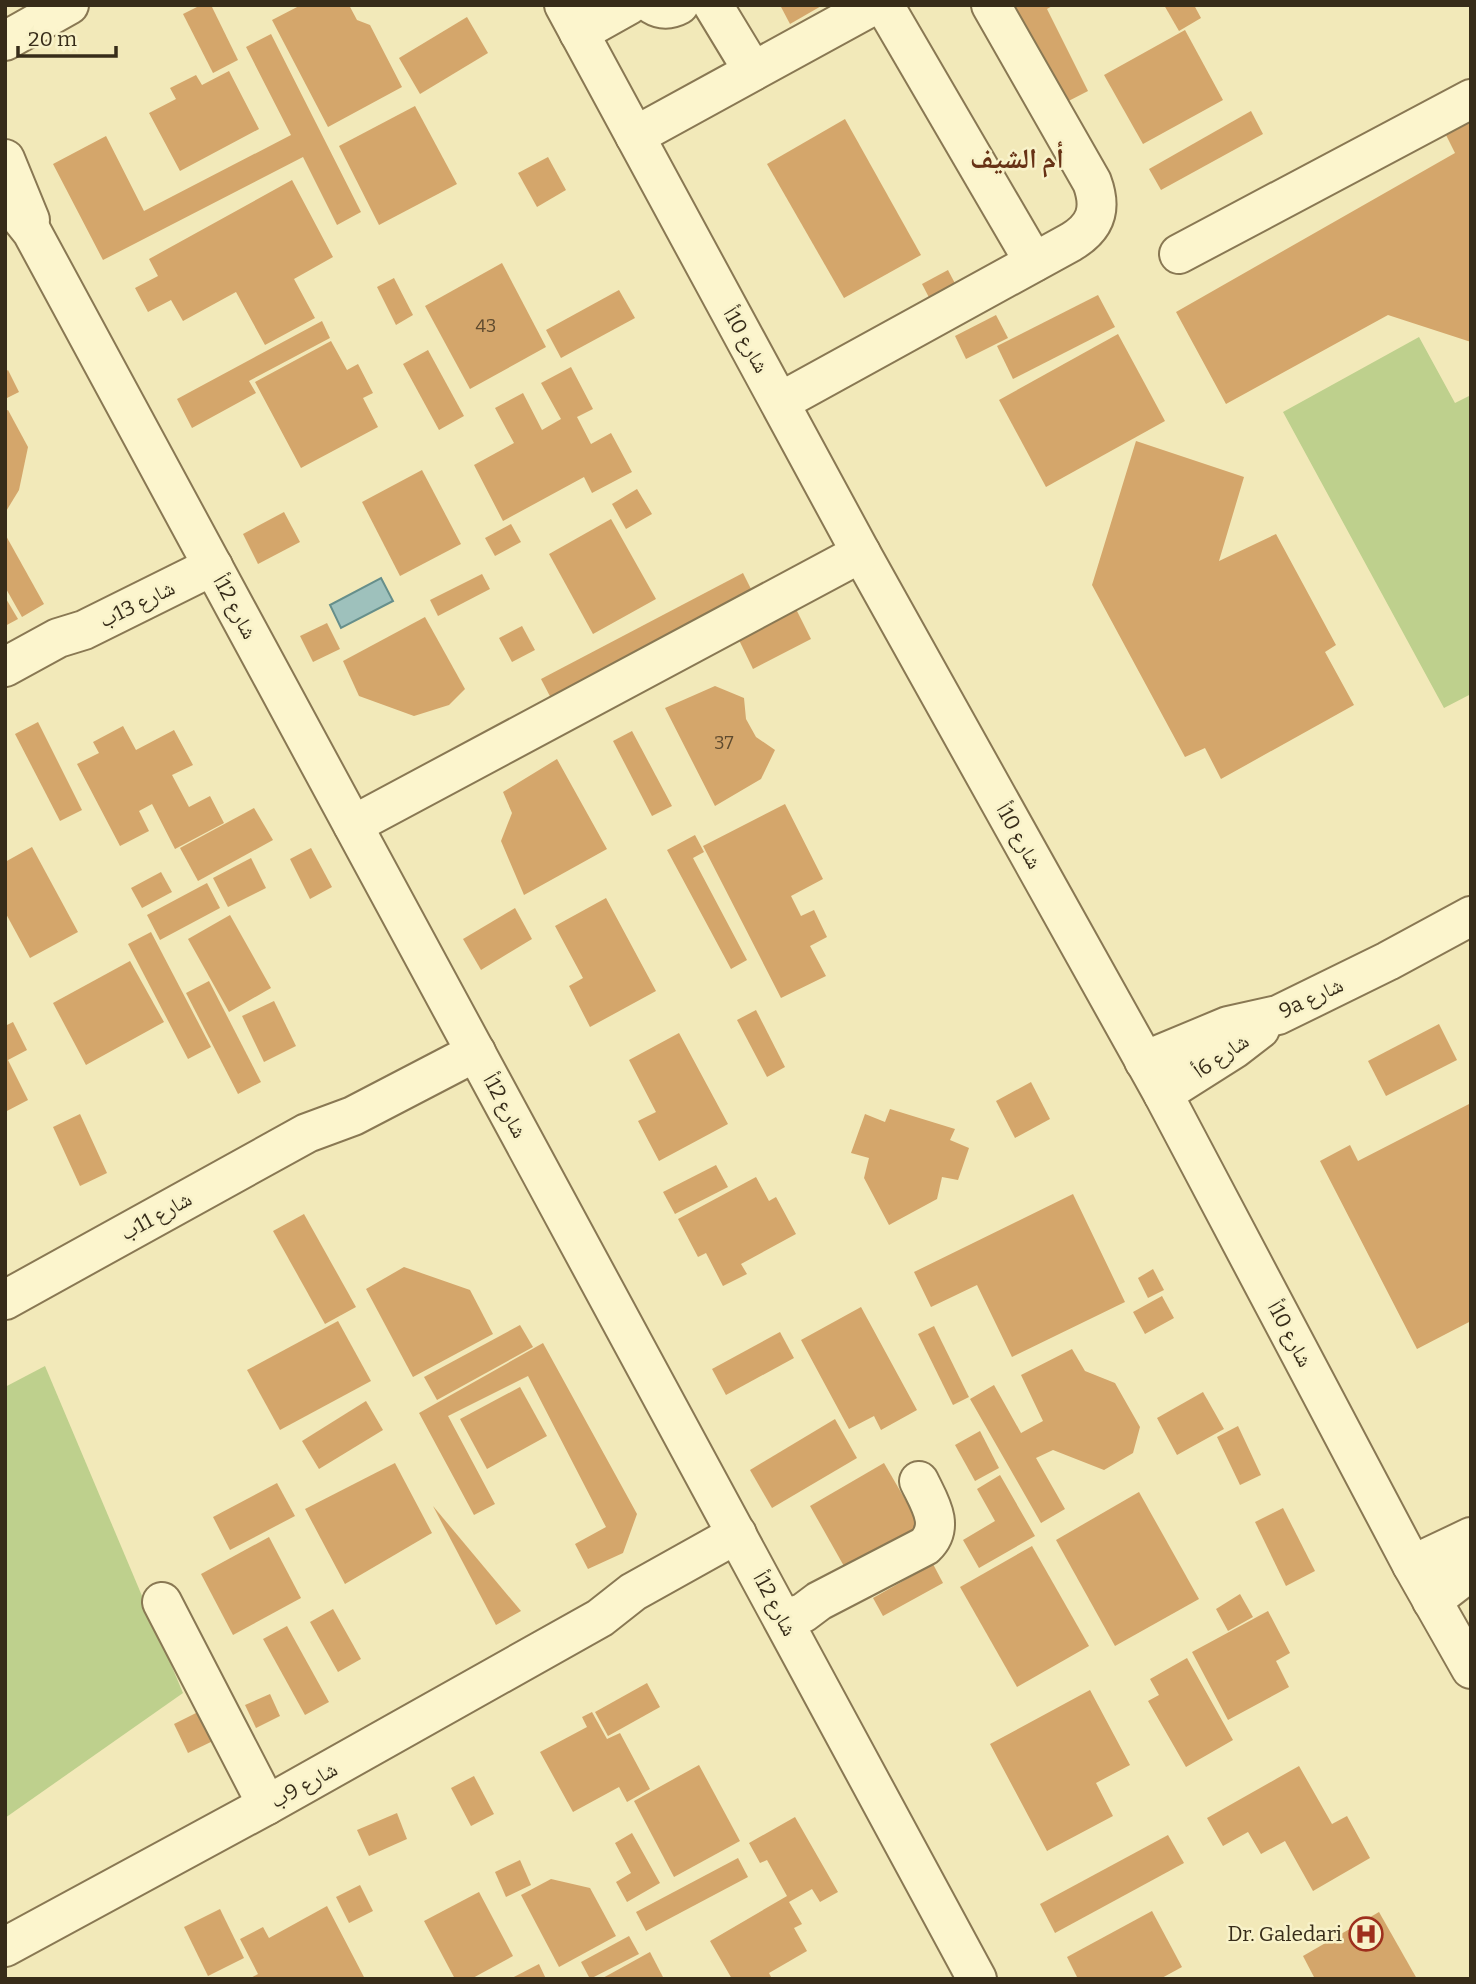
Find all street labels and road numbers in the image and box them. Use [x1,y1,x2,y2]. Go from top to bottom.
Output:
street label: شارع 10أ [717,303,775,377]
street label: شارع 12أ [207,570,263,644]
street label: شارع 13ب [95,575,179,633]
street label: شارع 10أ [990,799,1048,873]
street label: 9a شارع [1275,972,1347,1024]
street label: شارع 6أ [1188,1028,1254,1084]
street label: شارع 12أ [477,1069,533,1143]
street label: شارع 11ب [116,1186,196,1246]
street label: شارع 10أ [1262,1296,1318,1372]
street label: شارع 12أ [747,1567,803,1641]
street label: شارع 9ب [266,1756,342,1814]

